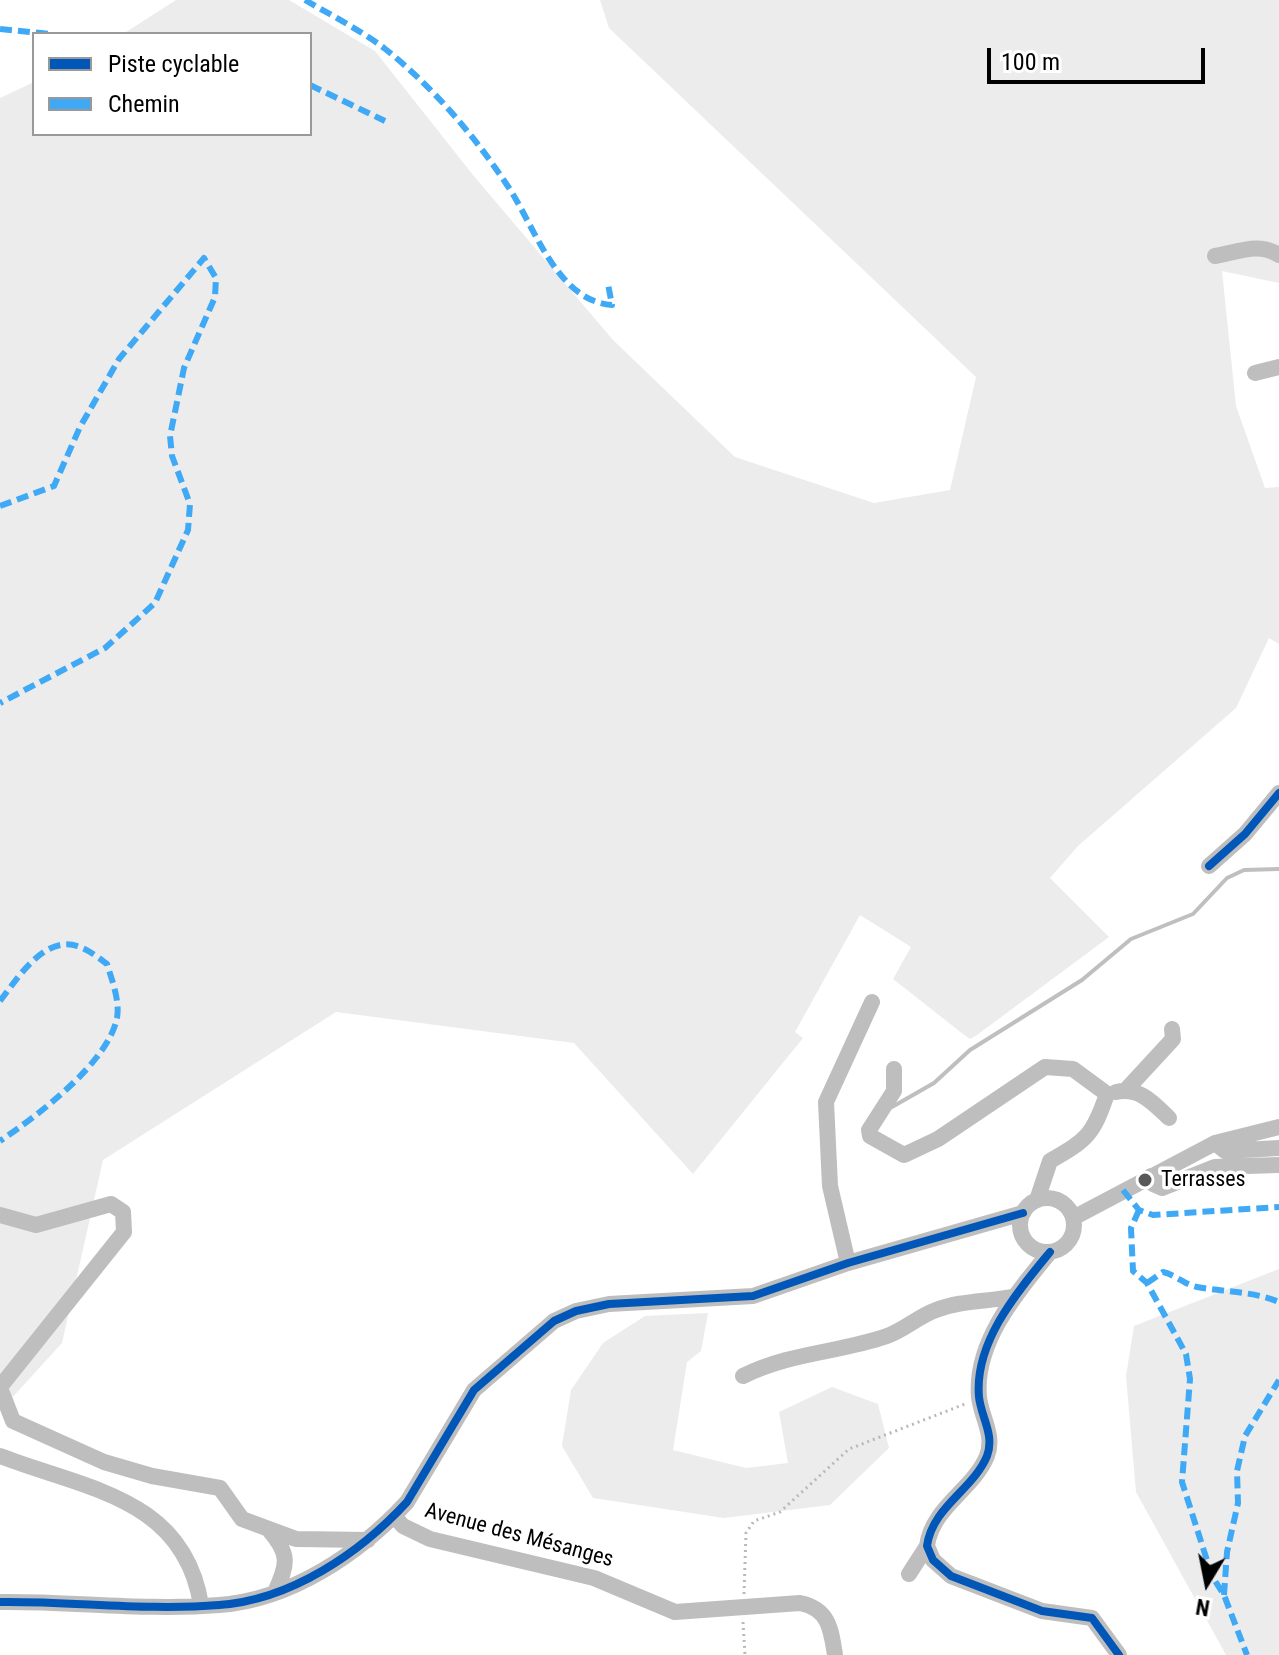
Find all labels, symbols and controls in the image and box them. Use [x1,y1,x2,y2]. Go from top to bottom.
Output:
legend [32,32,312,136]
scale bar [991,32,1209,82]
text: 100 m [1001,48,1060,76]
text: Piste cyclable [108,50,239,78]
text: Chemin [108,90,180,118]
place label: Terrasses [1161,1167,1246,1193]
marker: Terrasses [1136,1171,1154,1189]
street label: Avenue des Mésanges [422,1498,616,1574]
north arrow [1167,1543,1247,1623]
text: N [1194,1594,1212,1621]

